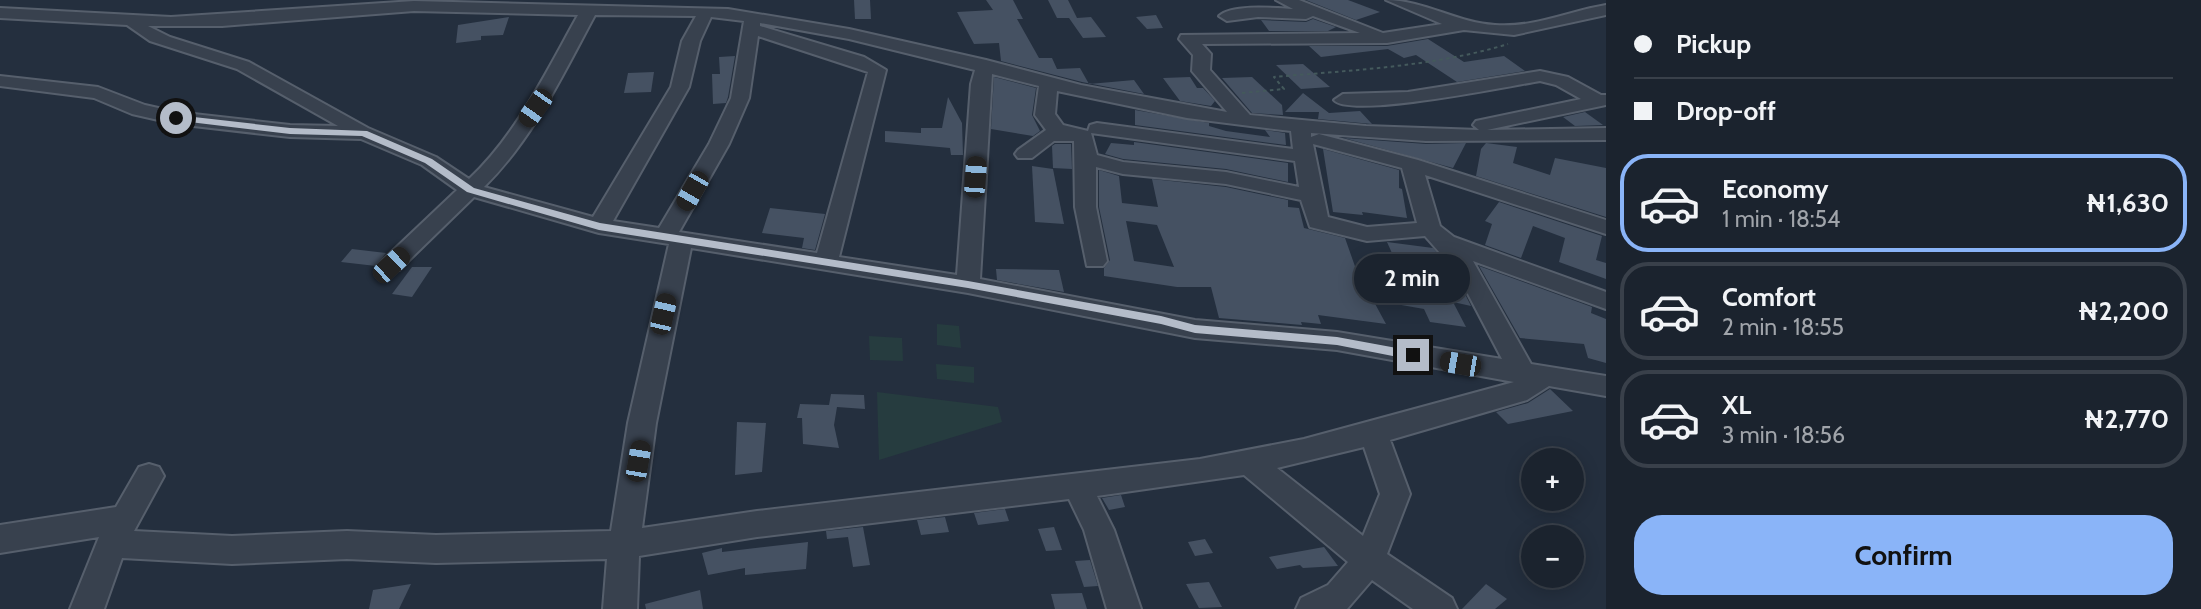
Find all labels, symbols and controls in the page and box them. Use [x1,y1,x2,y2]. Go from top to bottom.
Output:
text: Pickup [1676,28,1751,60]
car [515,85,556,131]
text: Drop-off [1676,95,1776,127]
route start [160,102,192,134]
car [964,155,987,199]
car [673,168,712,214]
icon: car [1638,172,1701,235]
text: Economy [1722,173,1828,205]
text: ₦1,630 [2085,187,2169,219]
text: 1 min · 18:54 [1722,205,1840,233]
car [369,243,414,287]
callout: 2 min [1355,254,1471,302]
text: 2 min [1384,264,1440,292]
icon: car [1638,280,1701,343]
text: Comfort [1722,281,1816,313]
car [649,291,678,337]
text: ₦2,200 [2078,295,2169,327]
text: 2 min · 18:55 [1722,313,1844,341]
route end [1397,339,1429,371]
car [1438,350,1483,378]
icon: car [1638,388,1701,451]
text: XL [1722,389,1751,421]
text: ₦2,770 [2084,403,2169,435]
text: 3 min · 18:56 [1722,421,1845,449]
car [625,438,652,484]
map controls [1521,448,1584,588]
button: + [1521,448,1584,511]
button: Confirm [1634,515,2173,595]
button: − [1521,525,1584,588]

